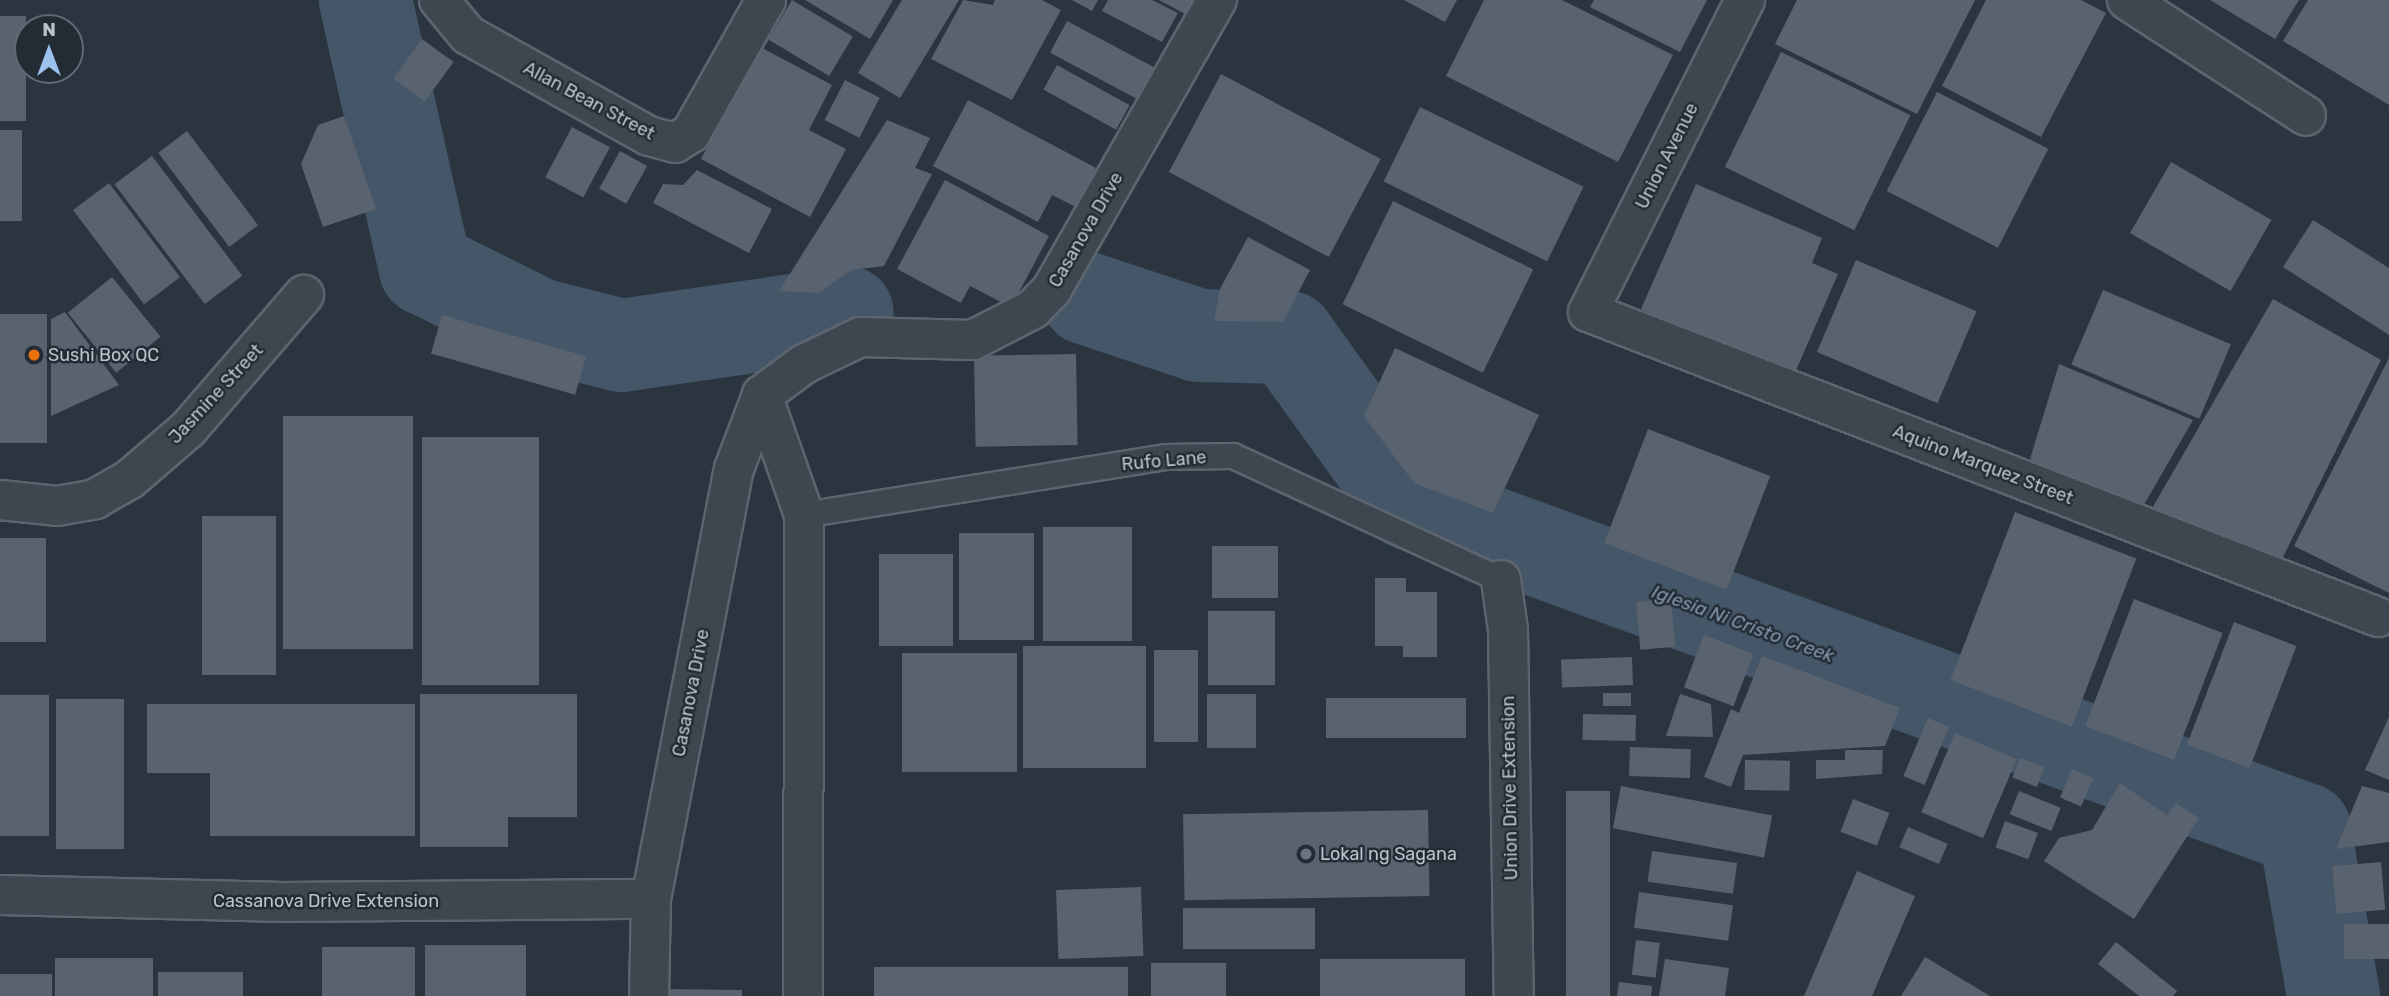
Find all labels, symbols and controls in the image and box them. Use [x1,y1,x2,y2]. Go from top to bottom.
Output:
north arrow [14,14,84,84]
text: N [42,18,56,41]
street label: Allan Bean Street [520,57,658,145]
street label: Union Avenue [1631,99,1703,213]
street label: Casanova Drive [1044,169,1128,291]
street label: Jasmine Street [164,340,268,448]
place label: Sushi Box QC [48,344,159,366]
marker: Sushi Box QC [26,347,42,363]
street label: Aquino Marquez Street [1890,421,2076,509]
street label: Rufo Lane [1121,447,1207,475]
water label: Iglesia Ni Cristo Creek [1649,580,1837,668]
street label: Casanova Drive [668,628,714,758]
street label: Union Drive Extension [1498,695,1522,881]
place label: Lokal ng Sagana [1320,843,1457,865]
marker: Lokal ng Sagana [1298,846,1314,862]
street label: Cassanova Drive Extension [213,890,439,912]

